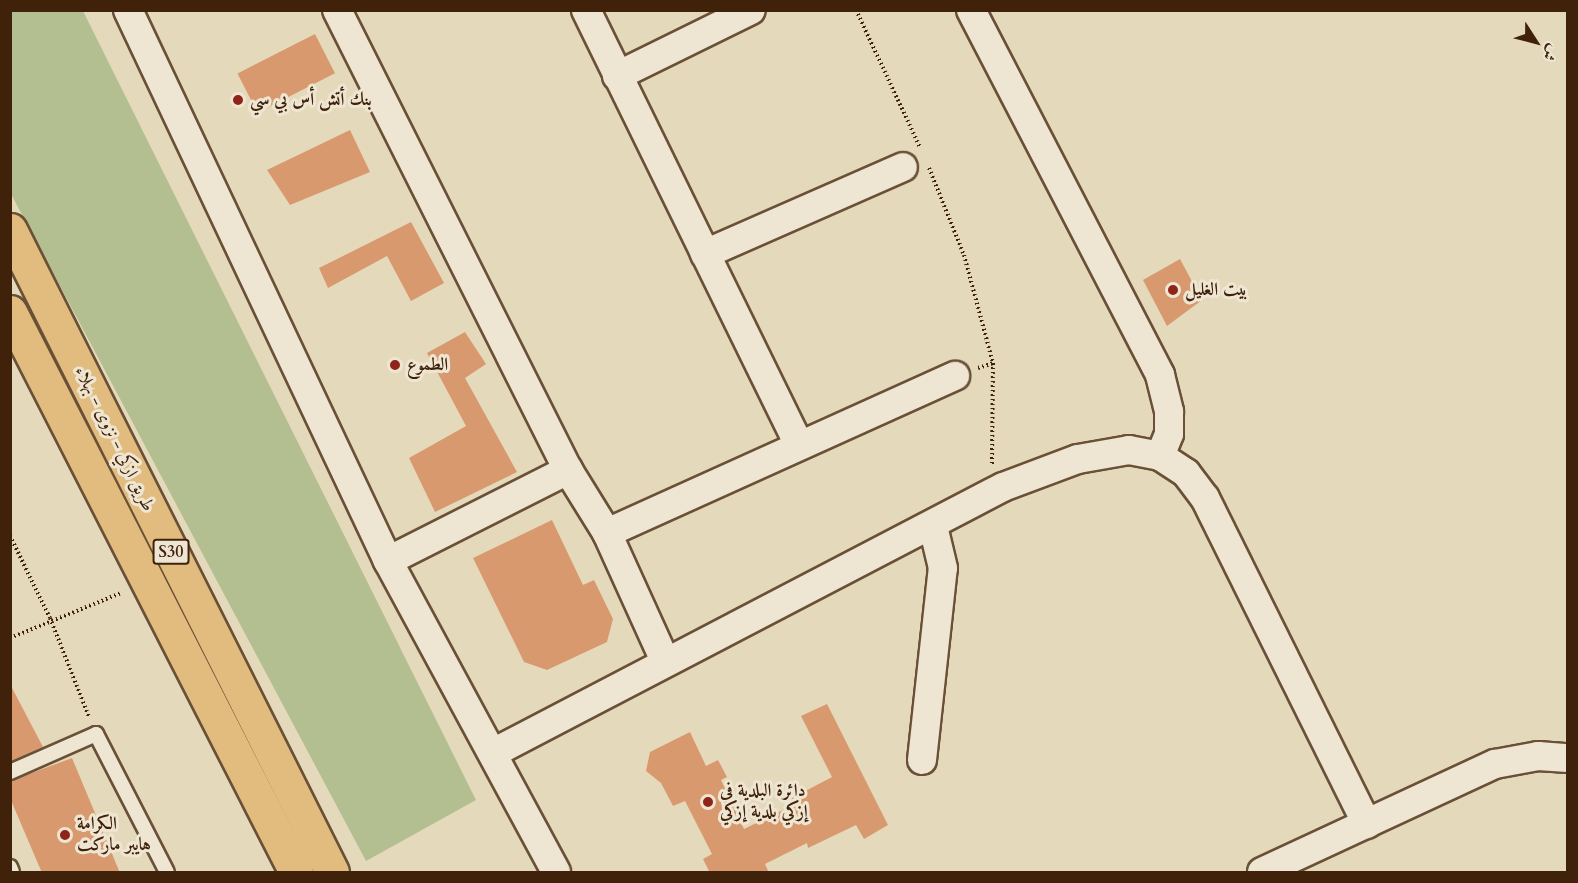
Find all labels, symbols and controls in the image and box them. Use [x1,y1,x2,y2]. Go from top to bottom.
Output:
north arrow [1506,12,1566,72]
text: ش [1537,40,1564,65]
place label: بنك أتش أس بي سي [250,89,372,111]
marker: بنك أتش أس بي سي [231,93,245,107]
place label: بيت الغليل [1185,279,1247,301]
marker: بيت الغليل [1166,283,1180,297]
place label: الطموع [407,354,448,376]
marker: الطموع [388,358,402,372]
street label: طريق ازكي - نزوى - بهلاء [69,363,159,515]
road number: S30 [152,539,190,565]
place label: دائرة البلدية في إزكي بلدية إزكي [720,781,808,824]
marker: دائرة البلدية في إزكي بلدية إزكي [701,795,715,809]
place label: الكرامة هايبر ماركت [77,814,151,856]
marker: الكرامة هايبر ماركت [58,828,72,842]

